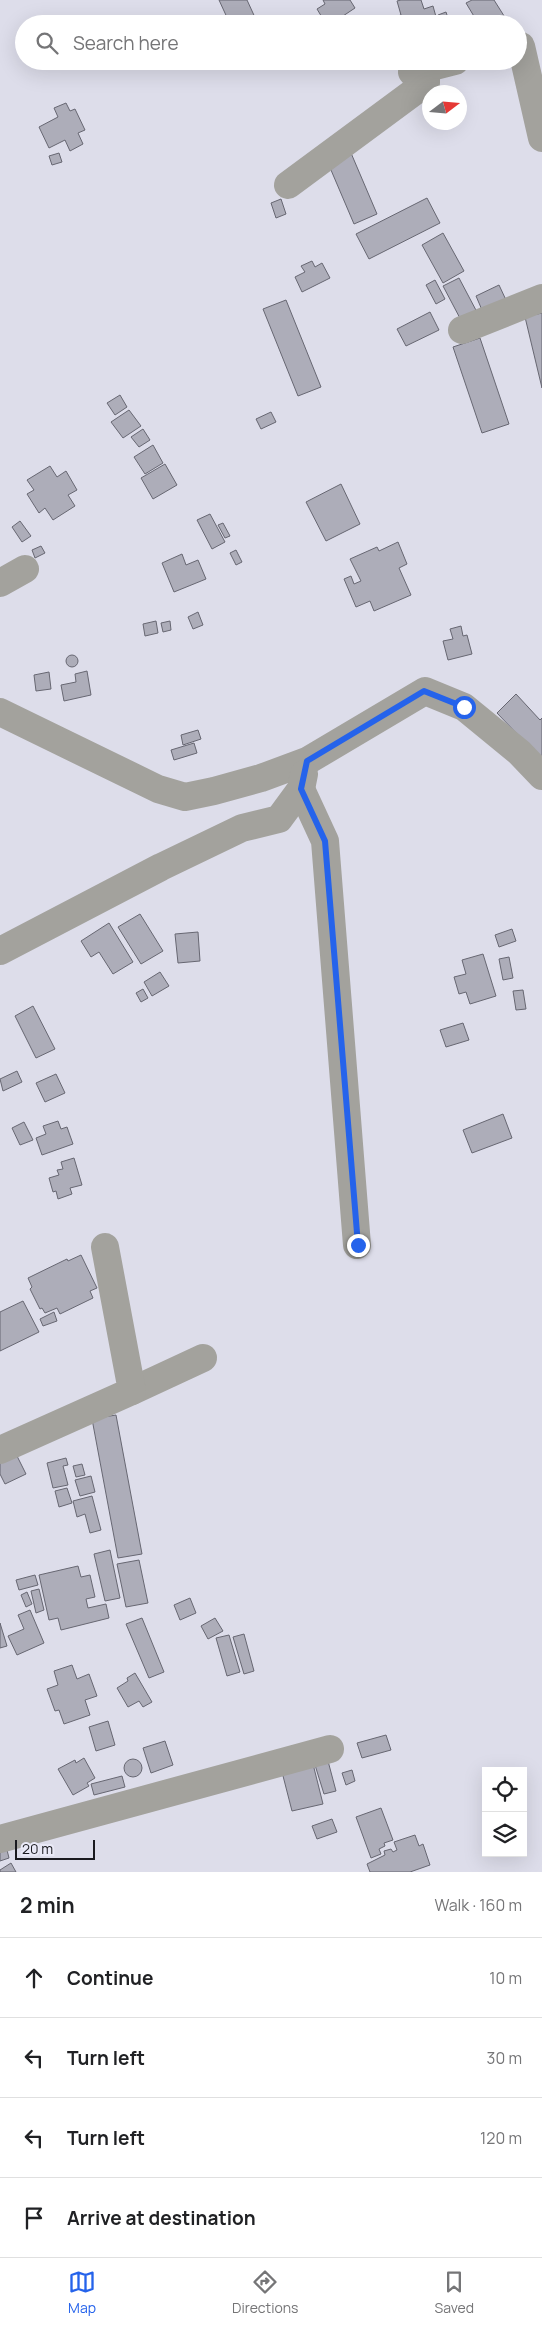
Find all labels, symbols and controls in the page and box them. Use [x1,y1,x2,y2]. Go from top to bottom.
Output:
search box [15,15,527,70]
icon: search [33,29,61,57]
text: Search here [73,30,179,56]
north arrow [422,85,467,130]
route start [453,696,476,719]
route end [347,1234,370,1257]
map controls [482,1767,527,1857]
button: locate [482,1767,527,1812]
button: layers [482,1812,527,1857]
scale bar [15,1837,95,1860]
text: 20 m [22,1839,53,1858]
text: 2 min [20,1891,75,1919]
text: Walk · 160 m [434,1894,522,1916]
icon: ahead [20,1964,48,1992]
text: Continue [67,1965,153,1991]
text: 10 m [489,1967,522,1989]
icon: left [20,2044,48,2072]
text: Turn left [67,2045,145,2071]
text: 30 m [487,2047,522,2069]
icon: left [20,2124,48,2152]
text: Turn left [67,2125,145,2151]
text: 120 m [480,2127,522,2149]
icon: arrive [20,2204,48,2232]
text: Arrive at destination [67,2205,256,2231]
tab: Map [68,2268,96,2317]
tab: Directions [232,2268,298,2317]
tab: Saved [435,2268,474,2317]

